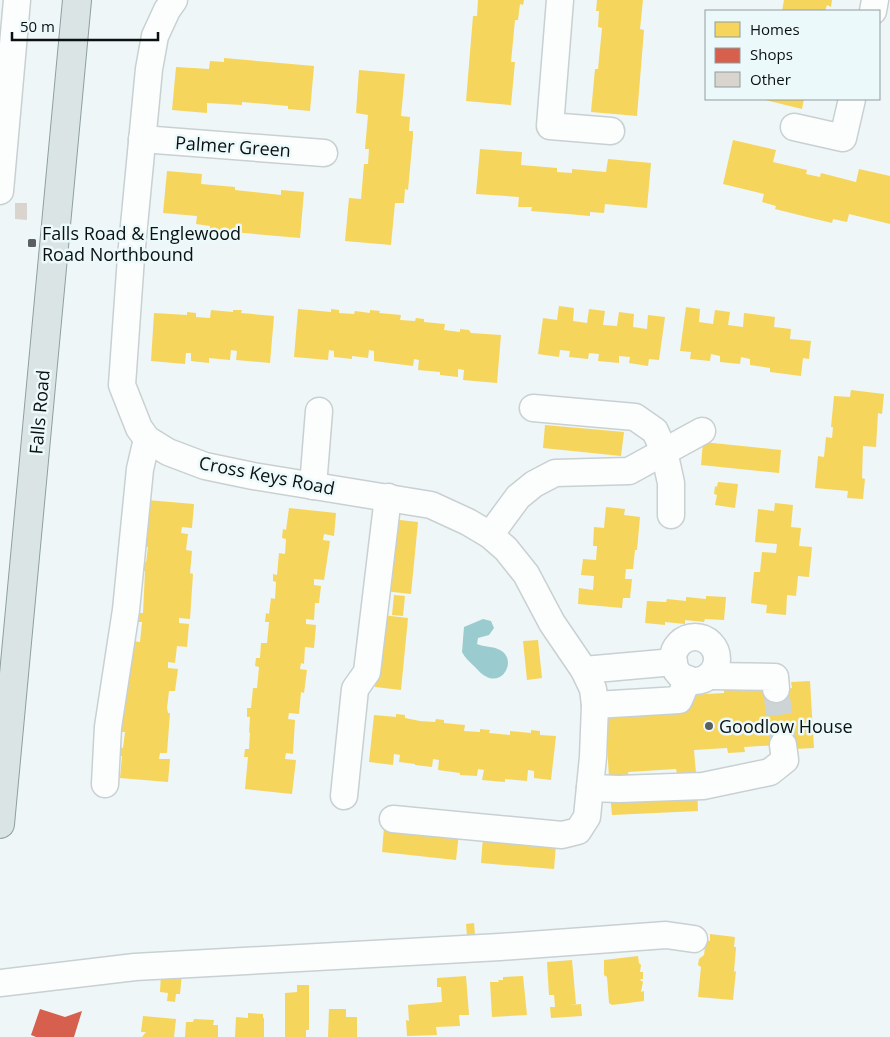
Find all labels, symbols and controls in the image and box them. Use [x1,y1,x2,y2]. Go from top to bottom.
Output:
scale bar [12,10,159,42]
legend [705,10,880,100]
text: 50 m [20,16,55,36]
text: Homes [750,19,800,39]
text: Shops [750,44,793,64]
text: Other [750,69,791,89]
street label: Palmer Green [174,130,292,162]
place label: Falls Road & Englewood Road Northbound [42,221,241,266]
marker: Falls Road & Englewood Road Northbound [26,237,38,249]
street label: Falls Road [23,369,55,455]
street label: Cross Keys Road [197,450,337,500]
place label: Goodlow House [719,714,853,738]
marker: Goodlow House [703,720,715,732]

